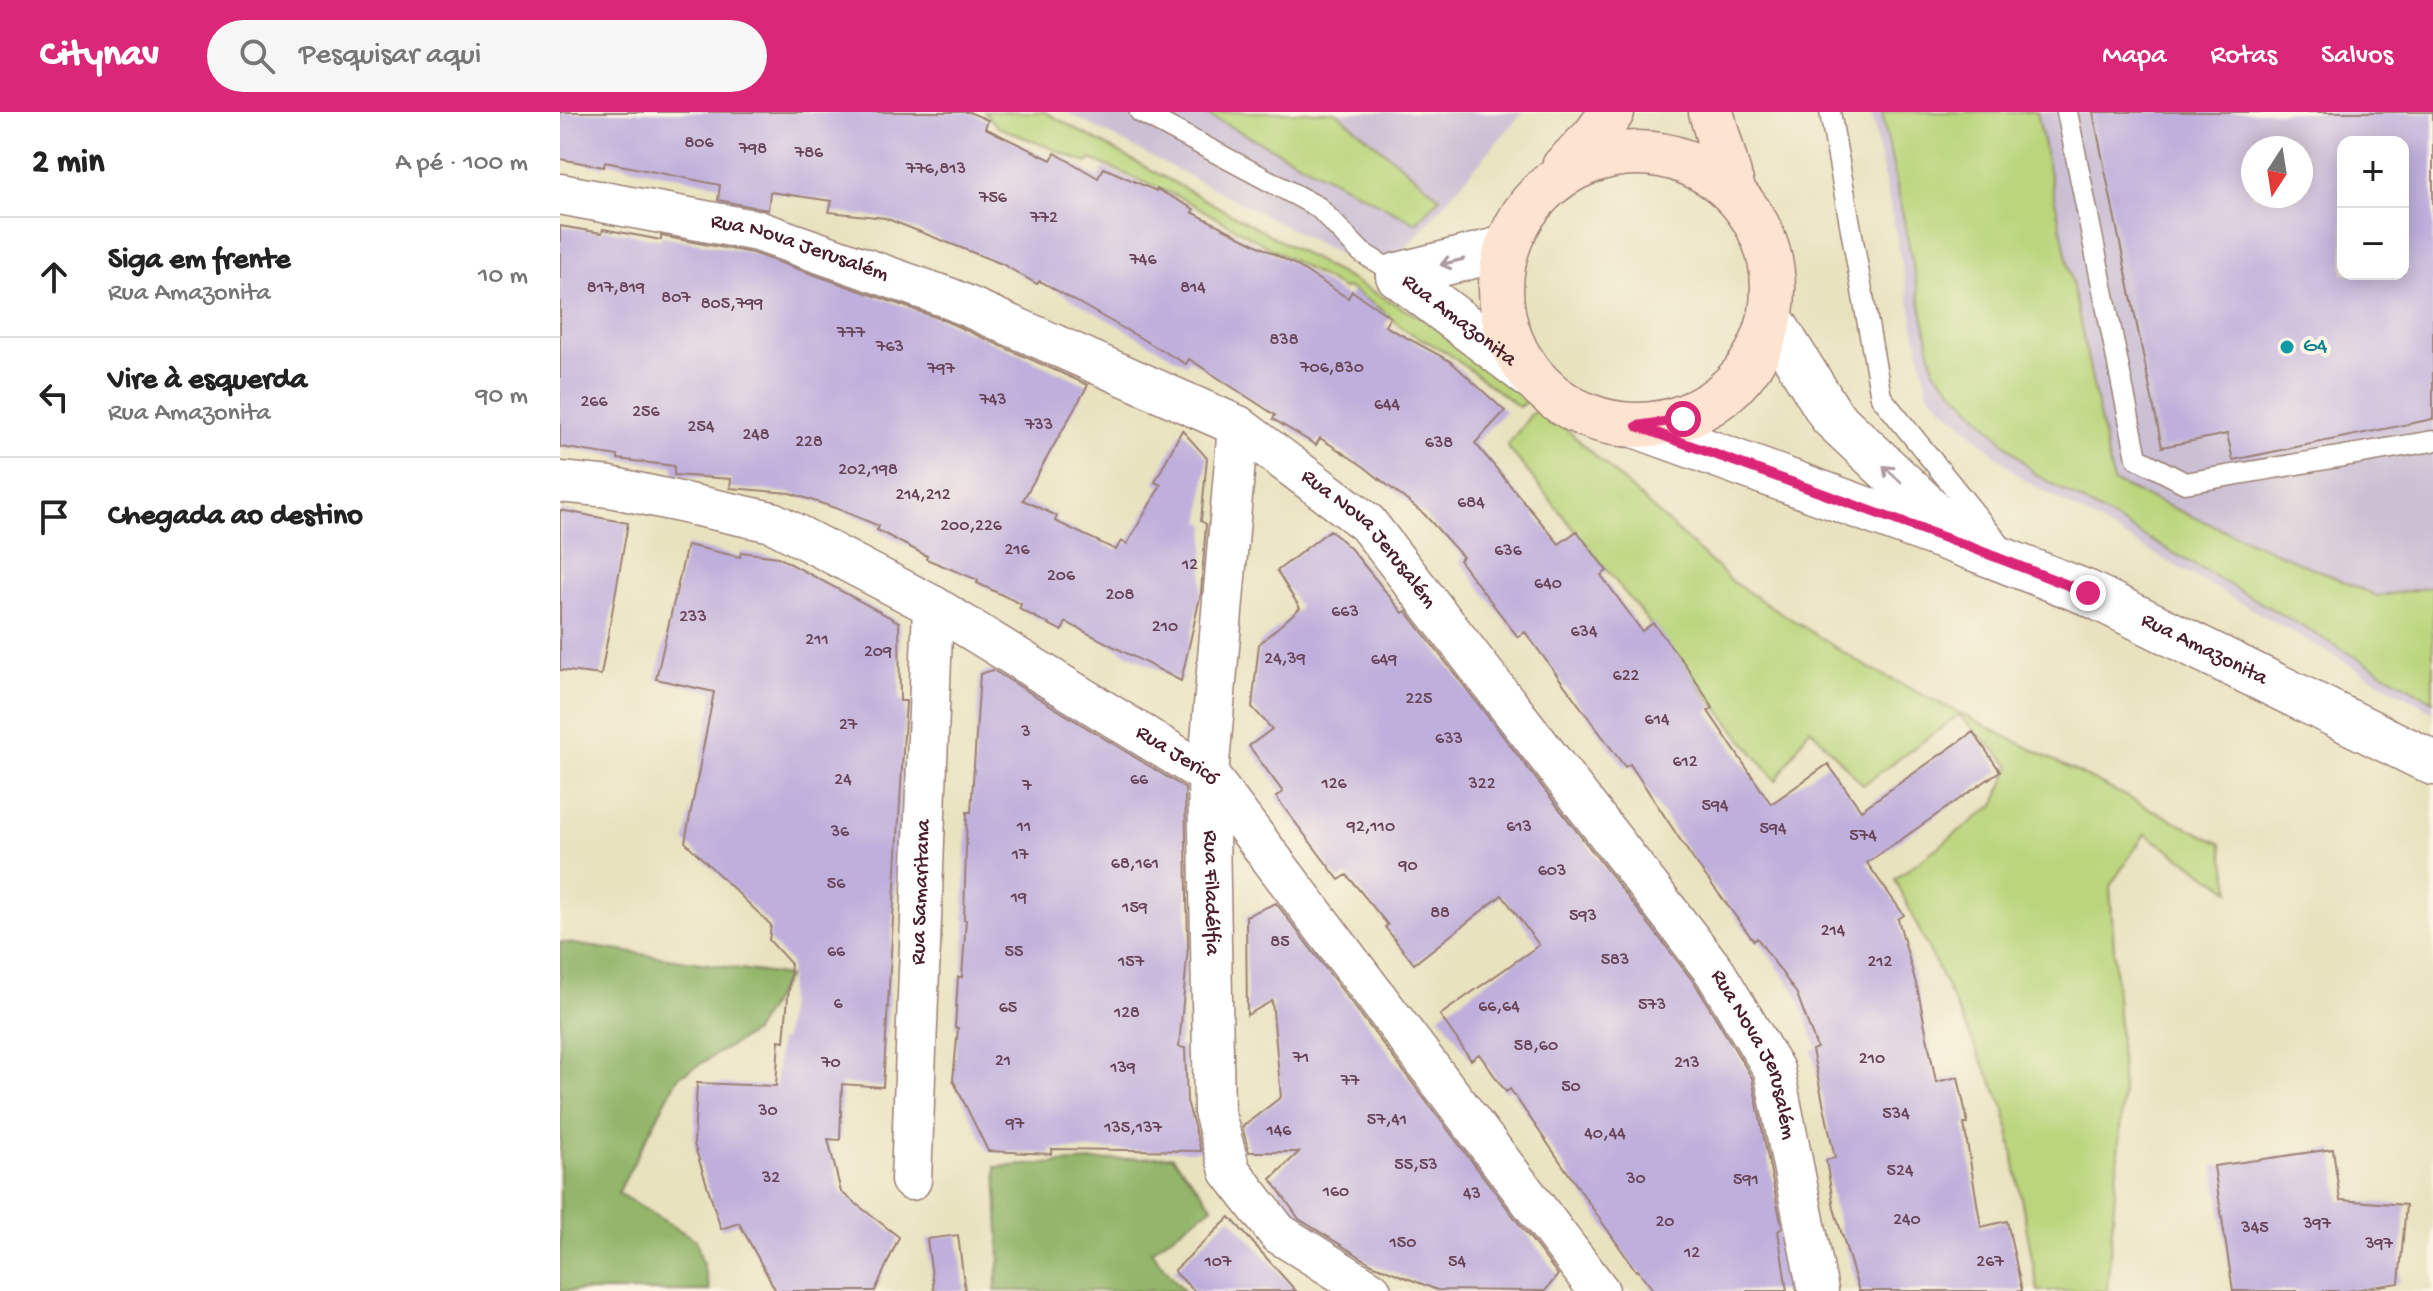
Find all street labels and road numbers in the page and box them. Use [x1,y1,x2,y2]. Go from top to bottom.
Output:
street label: Rua Nova Jerusalém [708,209,892,289]
street label: Rua Amazonita [1396,269,1522,374]
street label: Rua Nova Jerusalém [1295,464,1442,615]
street label: Rua Amazonita [2136,608,2272,692]
street label: Rua Jericó [1130,720,1225,791]
street label: Rua Samaritana [906,818,938,966]
street label: Rua Filadélfia [1196,830,1224,956]
street label: Rua Nova Jerusalém [1704,965,1801,1143]

